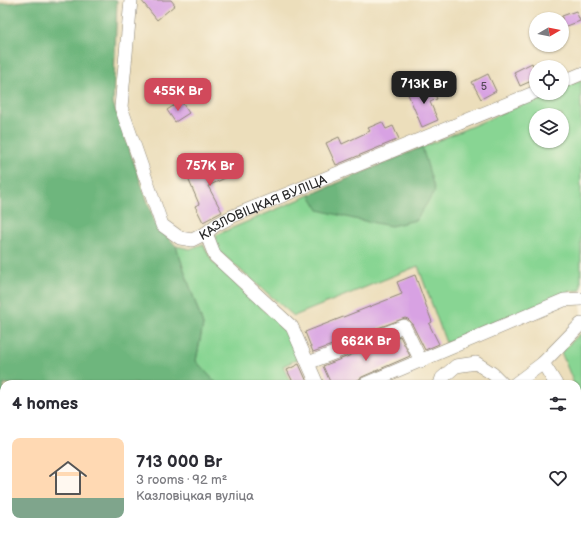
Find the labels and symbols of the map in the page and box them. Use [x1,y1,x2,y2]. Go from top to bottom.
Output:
north arrow [529,12,569,52]
pin: 713K Br [387,71,461,105]
pin: 455K Br [141,78,215,112]
house number: 5 [481,80,487,93]
pin: 757K Br [173,153,247,187]
street label: КАЗЛОВІЦКАЯ ВУЛІЦА [197,172,329,244]
pin: 662K Br [329,328,403,362]

